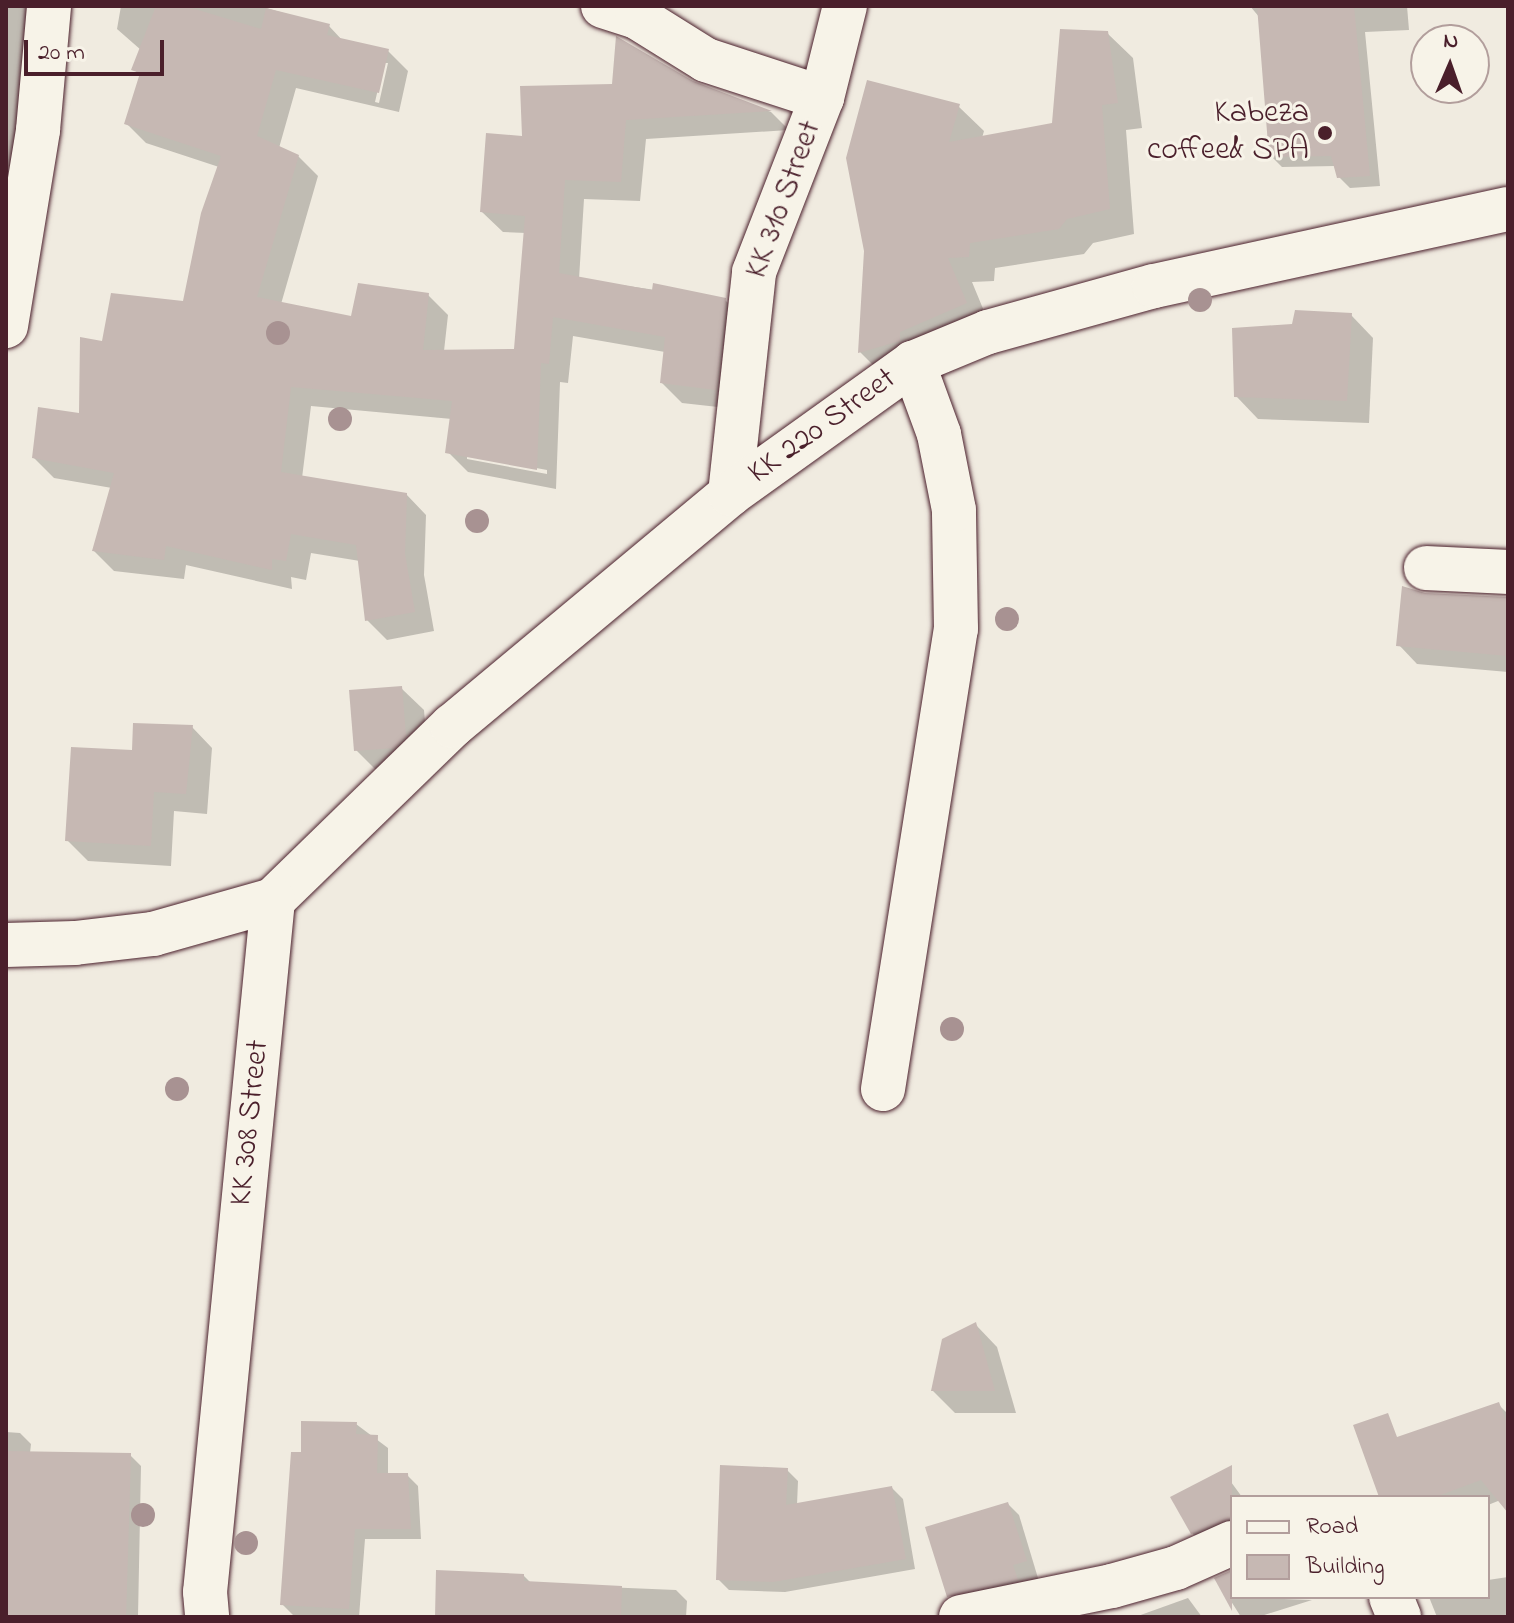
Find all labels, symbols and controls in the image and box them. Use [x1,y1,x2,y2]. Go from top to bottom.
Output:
scale bar [28,24,168,74]
north arrow [1410,24,1490,104]
text: N [1443,26,1459,58]
text: 20 m [38,36,85,71]
place label: Kabeza coffee& SPA [1147,96,1309,171]
street label: KK 310 Street [739,116,831,284]
marker: Kabeza coffee& SPA [1316,124,1334,142]
street label: KK 220 Street [742,361,904,493]
street label: KK 308 Street [223,1038,279,1208]
legend [1230,1495,1490,1599]
text: Road [1306,1510,1358,1545]
text: Building [1306,1550,1385,1585]

